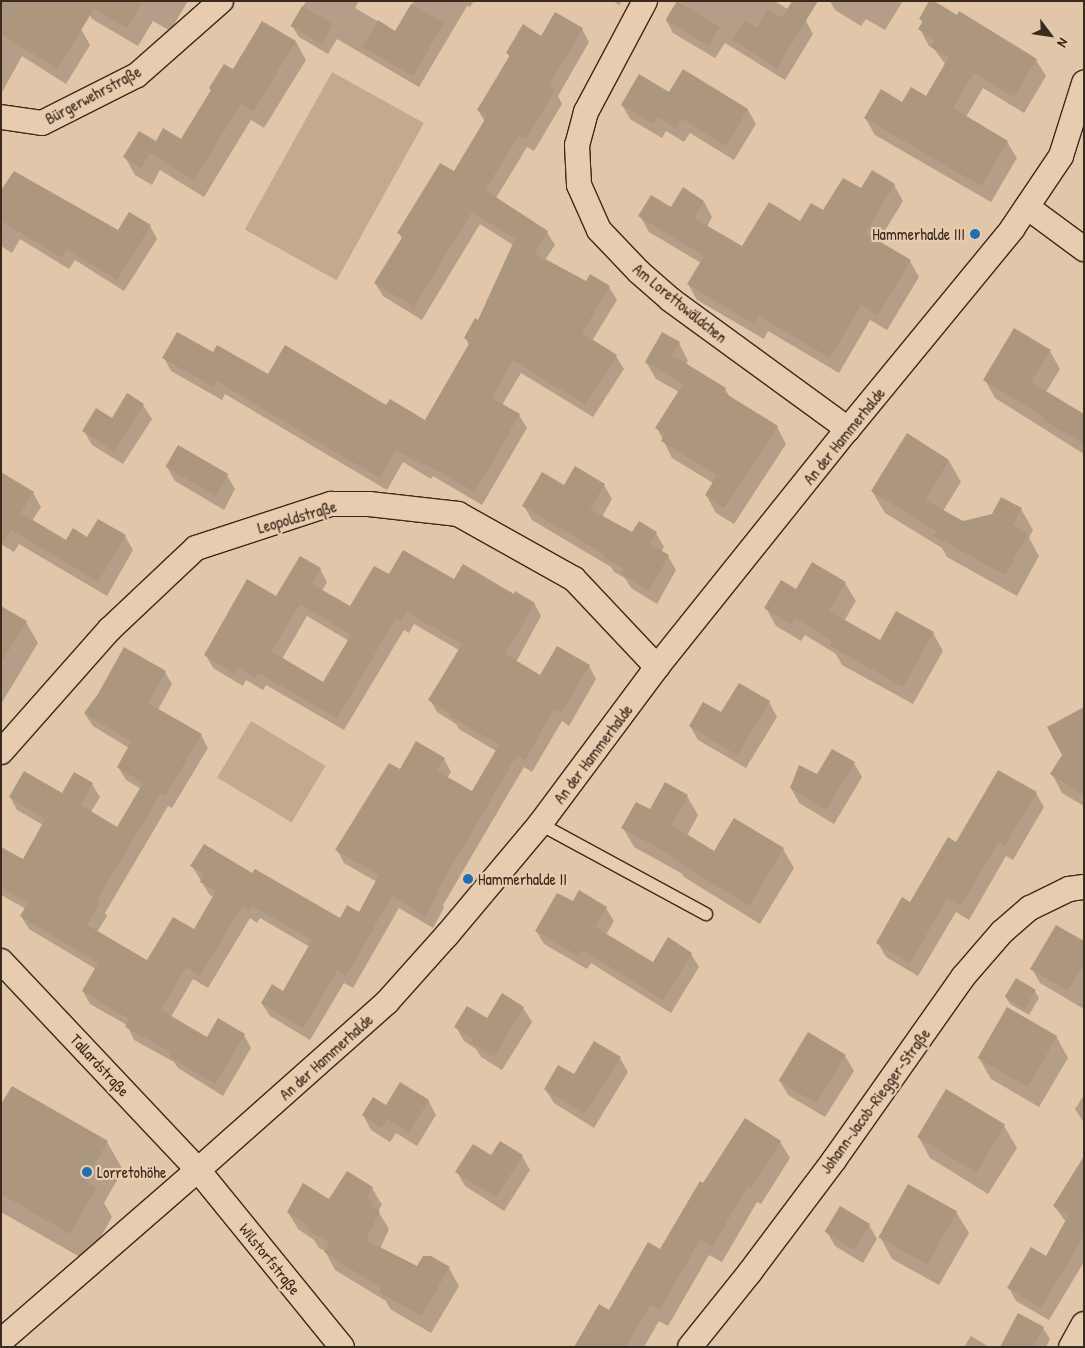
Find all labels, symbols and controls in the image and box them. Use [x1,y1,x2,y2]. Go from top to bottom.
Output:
north arrow [1025,10,1075,60]
text: N [1053,35,1073,51]
street label: Bürgerwehrstraße [42,62,144,128]
place label: Hammerhalde III [872,224,965,244]
marker: Hammerhalde III [969,228,981,240]
street label: Am Lorettowäldchen [629,259,731,347]
street label: An der Hammerhalde [799,384,889,488]
street label: Leopoldstraße [255,497,339,537]
street label: An der Hammerhalde [550,701,636,807]
place label: Hammerhalde II [478,869,567,889]
marker: Hammerhalde II [462,873,474,885]
street label: An der Hammerhalde [275,1010,377,1104]
street label: Johann-Jacob-Riegger-Straße [816,1025,934,1177]
street label: Tallardstraße [66,1030,134,1100]
place label: Lorretohöhe [97,1162,166,1182]
marker: Lorretohöhe [81,1166,93,1178]
street label: Wilstorfstraße [235,1219,305,1299]

